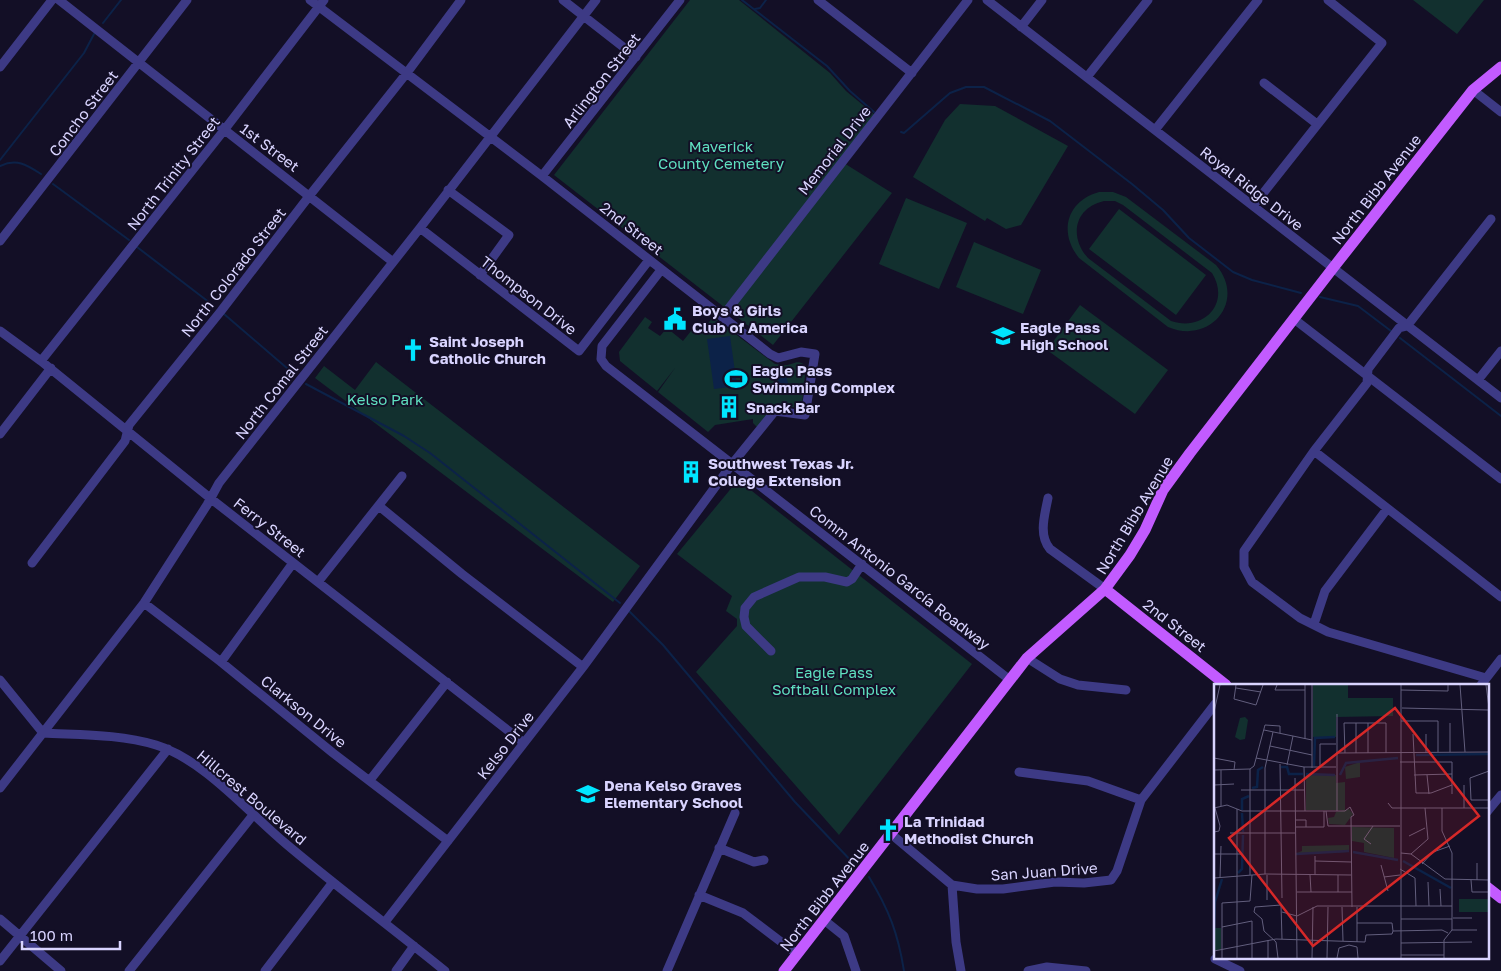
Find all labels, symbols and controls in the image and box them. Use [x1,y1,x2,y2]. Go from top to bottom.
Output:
street label: Arlington Street [558,29,644,131]
street label: Concho Street [45,66,121,160]
street label: Memorial Drive [794,102,875,198]
street label: North Trinity Street [123,113,223,233]
street label: 1st Street [237,119,303,175]
street label: North Bibb Avenue [1327,130,1425,248]
park label: Maverick County Cemetery [658,137,785,172]
street label: Royal Ridge Drive [1197,142,1307,234]
street label: 2nd Street [597,198,667,258]
street label: North Colorado Street [177,204,289,340]
street label: Thompson Drive [477,252,581,338]
place label: Boys & Girls Club of America [692,301,808,336]
public building icon: Boys & Girls Club of America [662,306,688,332]
place label: Eagle Pass High School [1020,318,1108,353]
street label: North Comal Street [231,322,331,442]
school or university icon: Eagle Pass High School [990,323,1016,349]
place label: Saint Joseph Catholic Church [429,332,546,367]
church icon: Saint Joseph Catholic Church [400,337,426,363]
place label: Eagle Pass Swimming Complex [752,361,895,396]
sports icon: Eagle Pass Swimming Complex [723,366,749,392]
park label: Kelso Park [347,390,424,408]
building icon: Snack Bar [716,394,742,420]
place label: Snack Bar [746,398,820,416]
street label: North Bibb Avenue [1092,452,1177,577]
place label: Southwest Texas Jr. College Extension [708,454,854,489]
building icon: Southwest Texas Jr. College Extension [678,459,704,485]
street label: Ferry Street [231,493,309,561]
street label: Comm Antonio García Roadway [806,501,994,653]
street label: 2nd Street [1140,595,1210,655]
park label: Eagle Pass Softball Complex [772,663,896,698]
street label: Clarkson Drive [258,671,351,751]
inset map [1214,684,1488,958]
street label: Kelso Drive [473,707,537,783]
street label: Hillcrest Boulevard [193,746,311,848]
place label: Dena Kelso Graves Elementary School [604,776,743,811]
school or university icon: Dena Kelso Graves Elementary School [575,781,601,807]
place label: La Trinidad Methodist Church [904,812,1034,847]
church icon: La Trinidad Methodist Church [875,817,901,843]
street label: North Bibb Avenue [775,837,873,955]
street label: San Juan Drive [990,858,1098,884]
scale bar [22,918,120,950]
text: 100 m [30,926,73,944]

